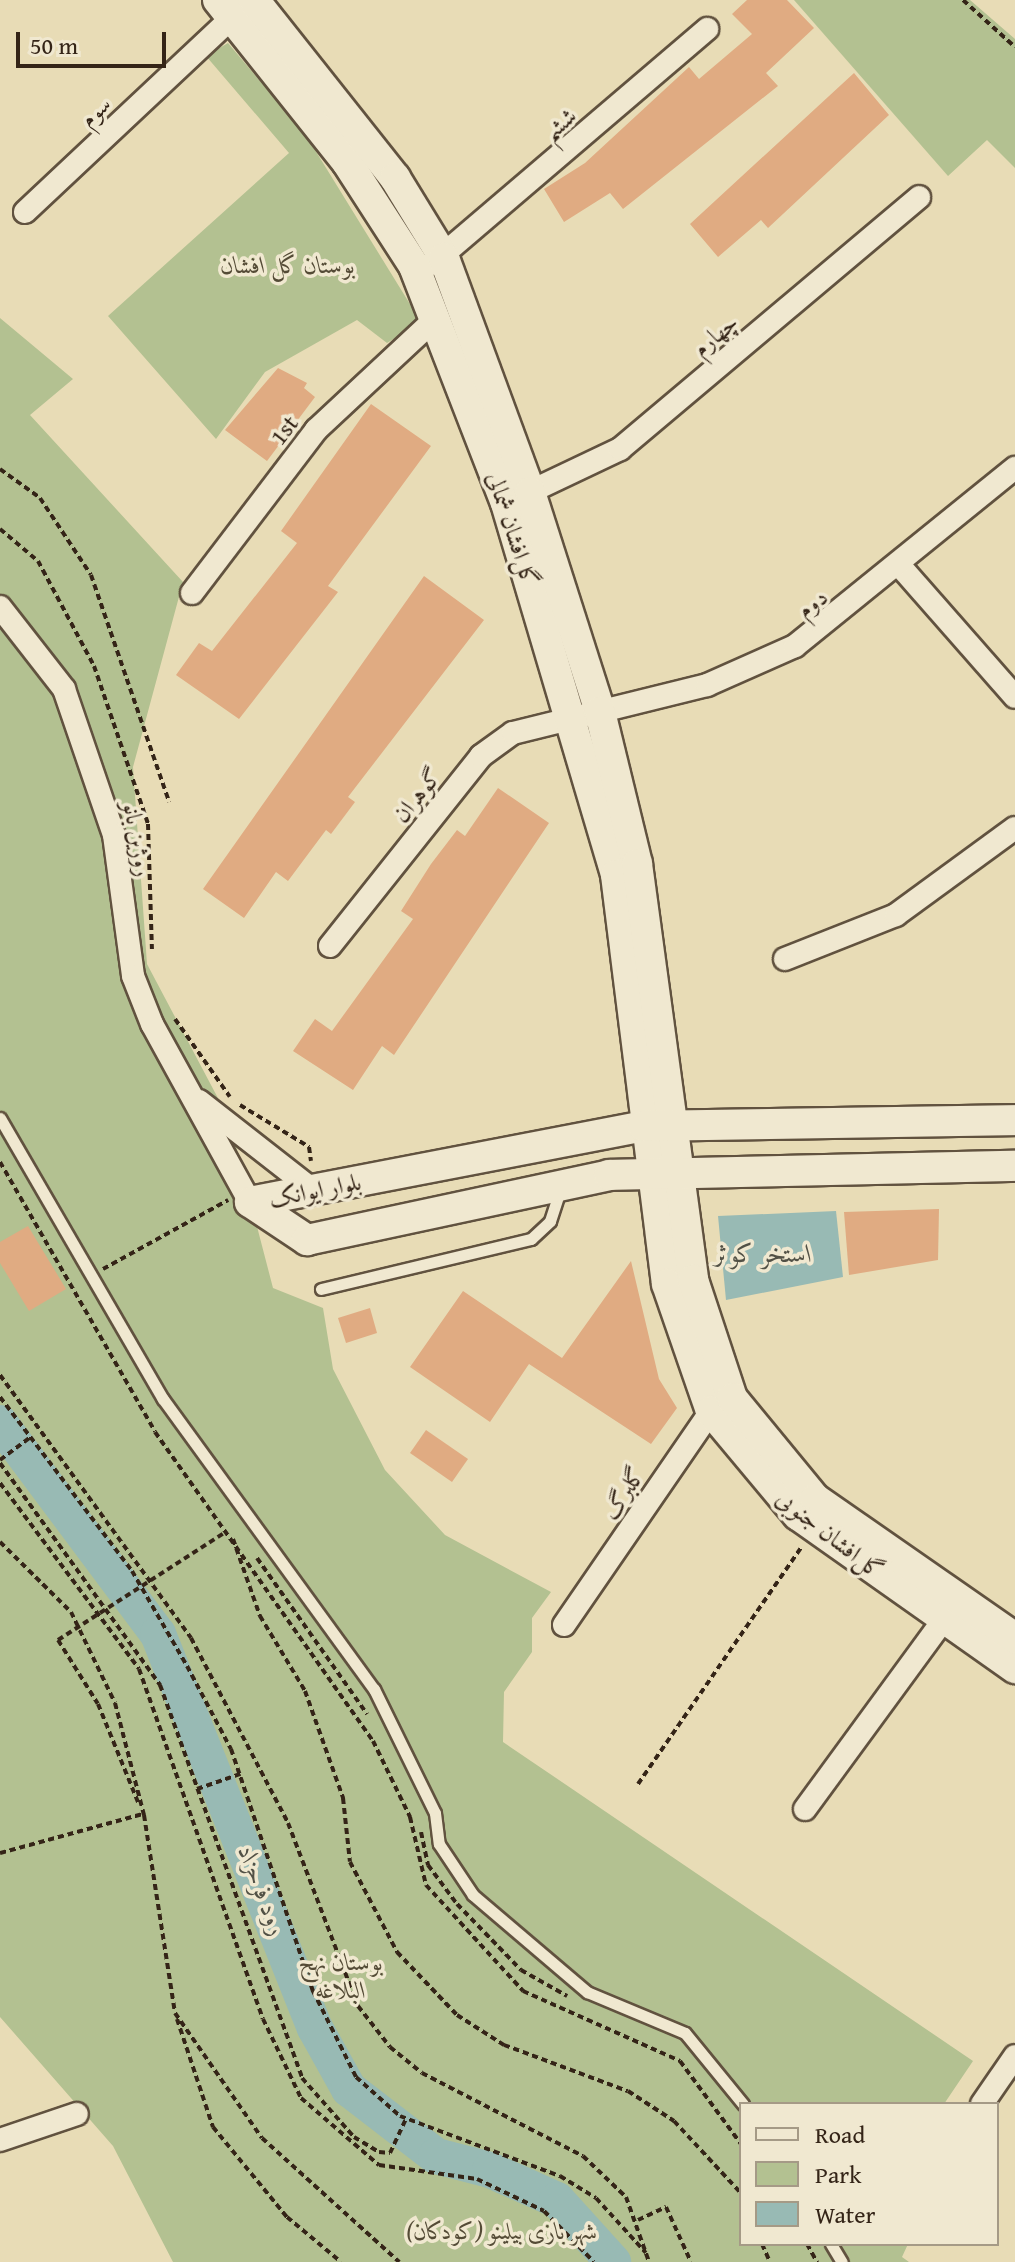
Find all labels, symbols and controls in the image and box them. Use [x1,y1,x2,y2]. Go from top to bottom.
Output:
scale bar [20,16,170,66]
text: 50 m [30,28,78,63]
street label: سوم [73,89,117,133]
street label: ششم [536,101,582,147]
park label: بوستان گل افشان [221,251,355,279]
street label: چهارم [686,308,744,362]
street label: 1st [264,409,304,451]
street label: گل‌افشان شمالی [481,468,545,590]
street label: دوم [791,582,833,624]
street label: گوهران [386,762,448,828]
street label: روژین بانو [117,799,159,879]
street label: بلوار ایوانک [266,1167,364,1213]
water label: استخر کوثر [714,1237,812,1269]
street label: گلبرگ [595,1461,651,1525]
street label: گل‌افشان جنوبی [771,1483,889,1585]
water label: رود فرحزاد [232,1840,294,1940]
park label: بوستان نهج البلاغه [299,1948,383,2004]
legend [739,2102,999,2246]
text: Road [815,2117,865,2152]
text: Park [815,2157,861,2192]
text: Water [815,2197,875,2232]
park label: شهر بازی بیلینو (کودکان) [406,2217,598,2245]

